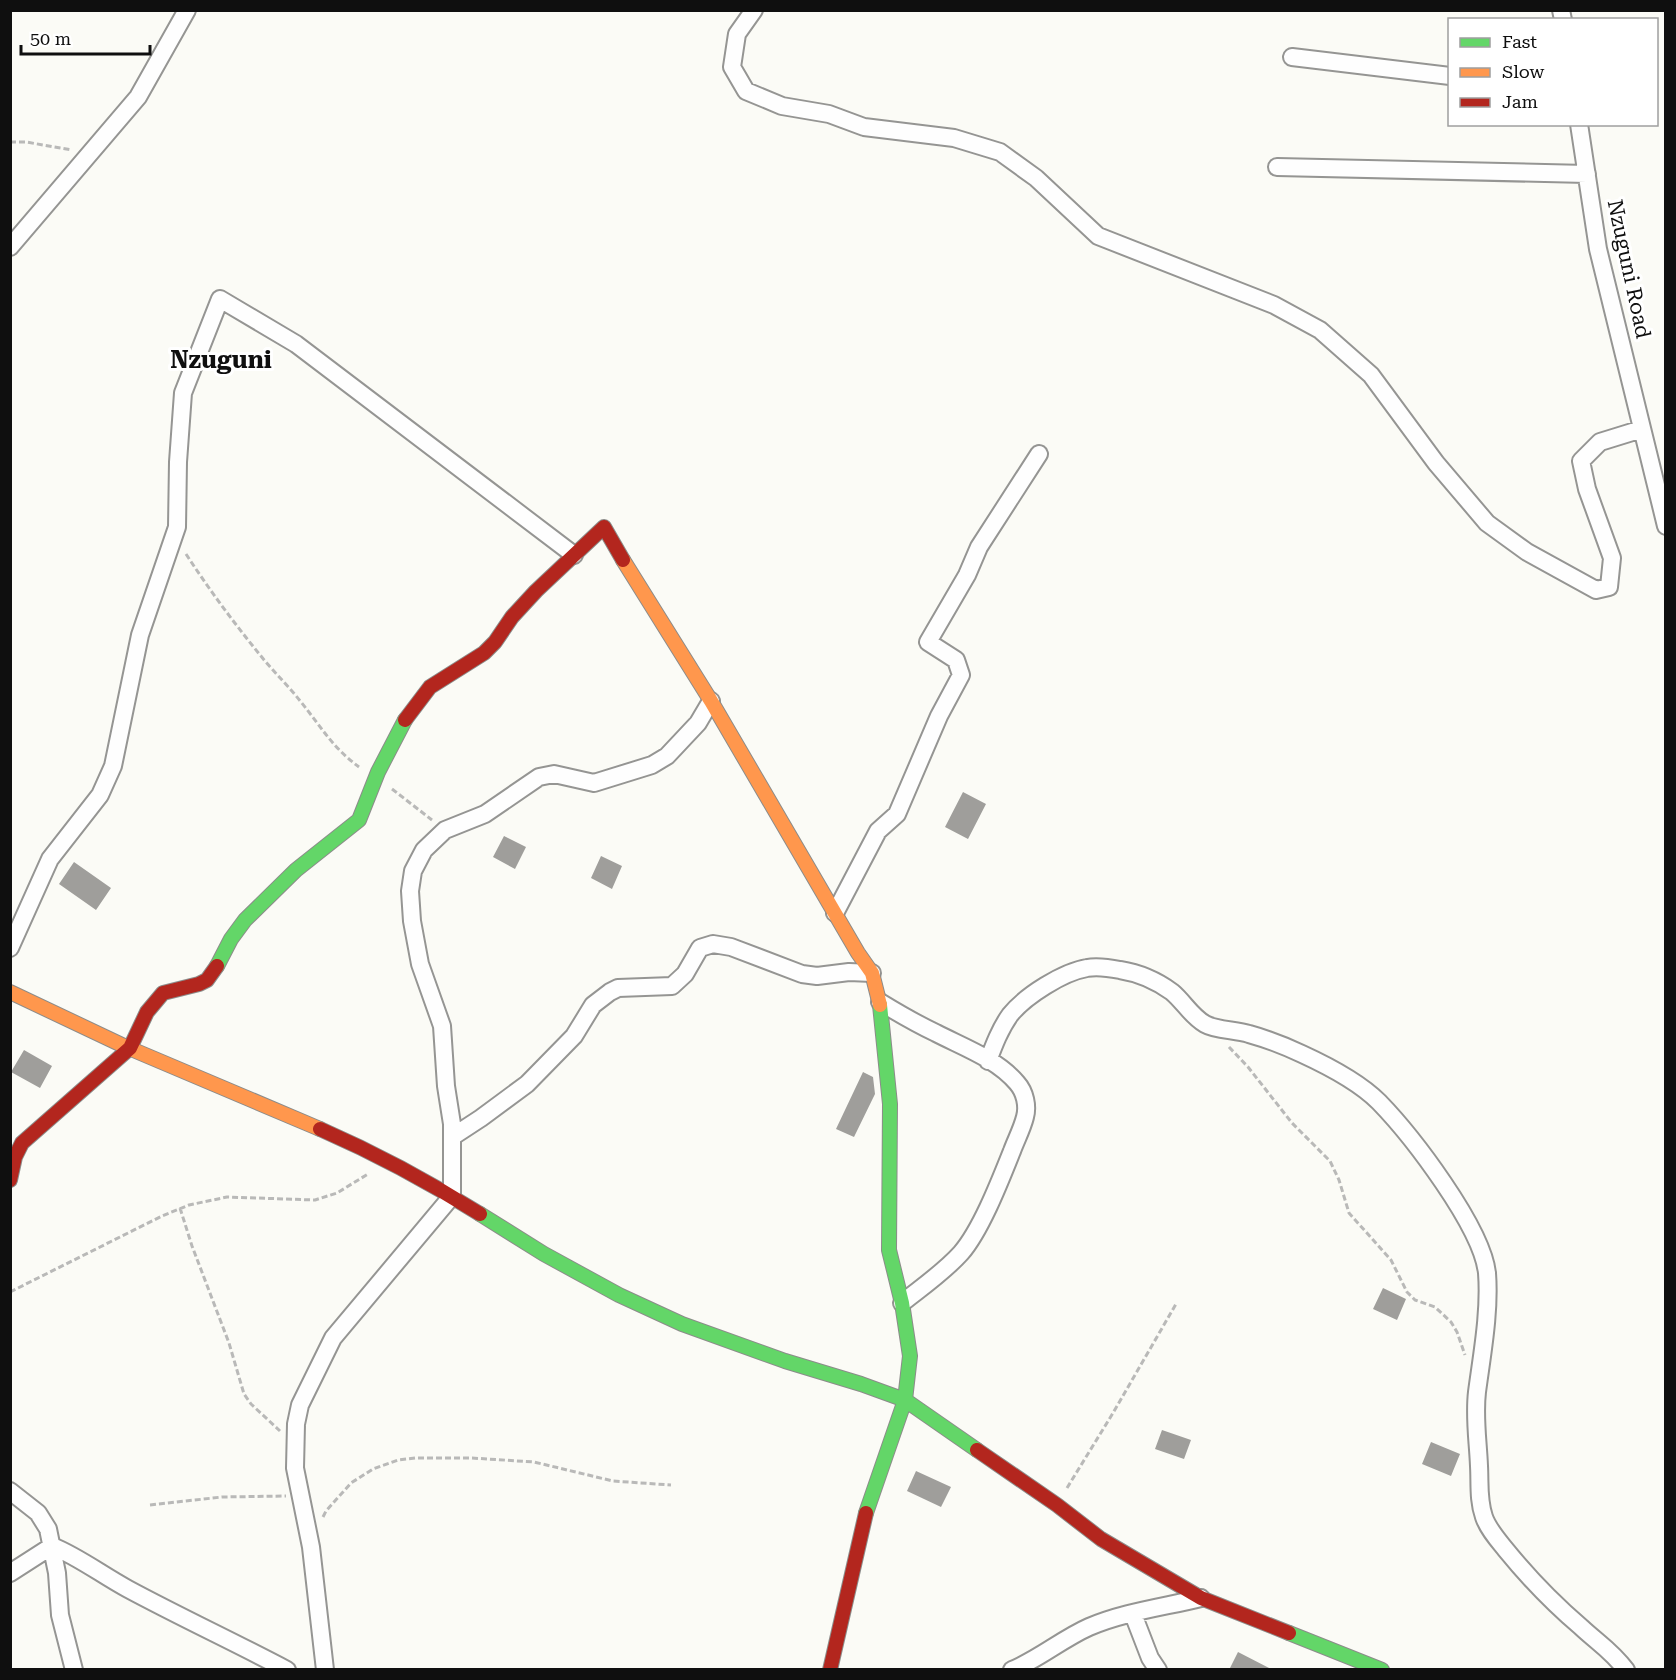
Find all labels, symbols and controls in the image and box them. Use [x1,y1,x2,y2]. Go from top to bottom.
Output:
scale bar [21,18,150,56]
legend [1448,18,1658,126]
text: 50 m [30,28,71,49]
text: Fast [1502,31,1537,52]
text: Slow [1502,61,1544,82]
text: Jam [1502,91,1538,112]
street label: Nzuguni Road [1603,197,1656,341]
district label: Nzuguni [170,346,272,374]

